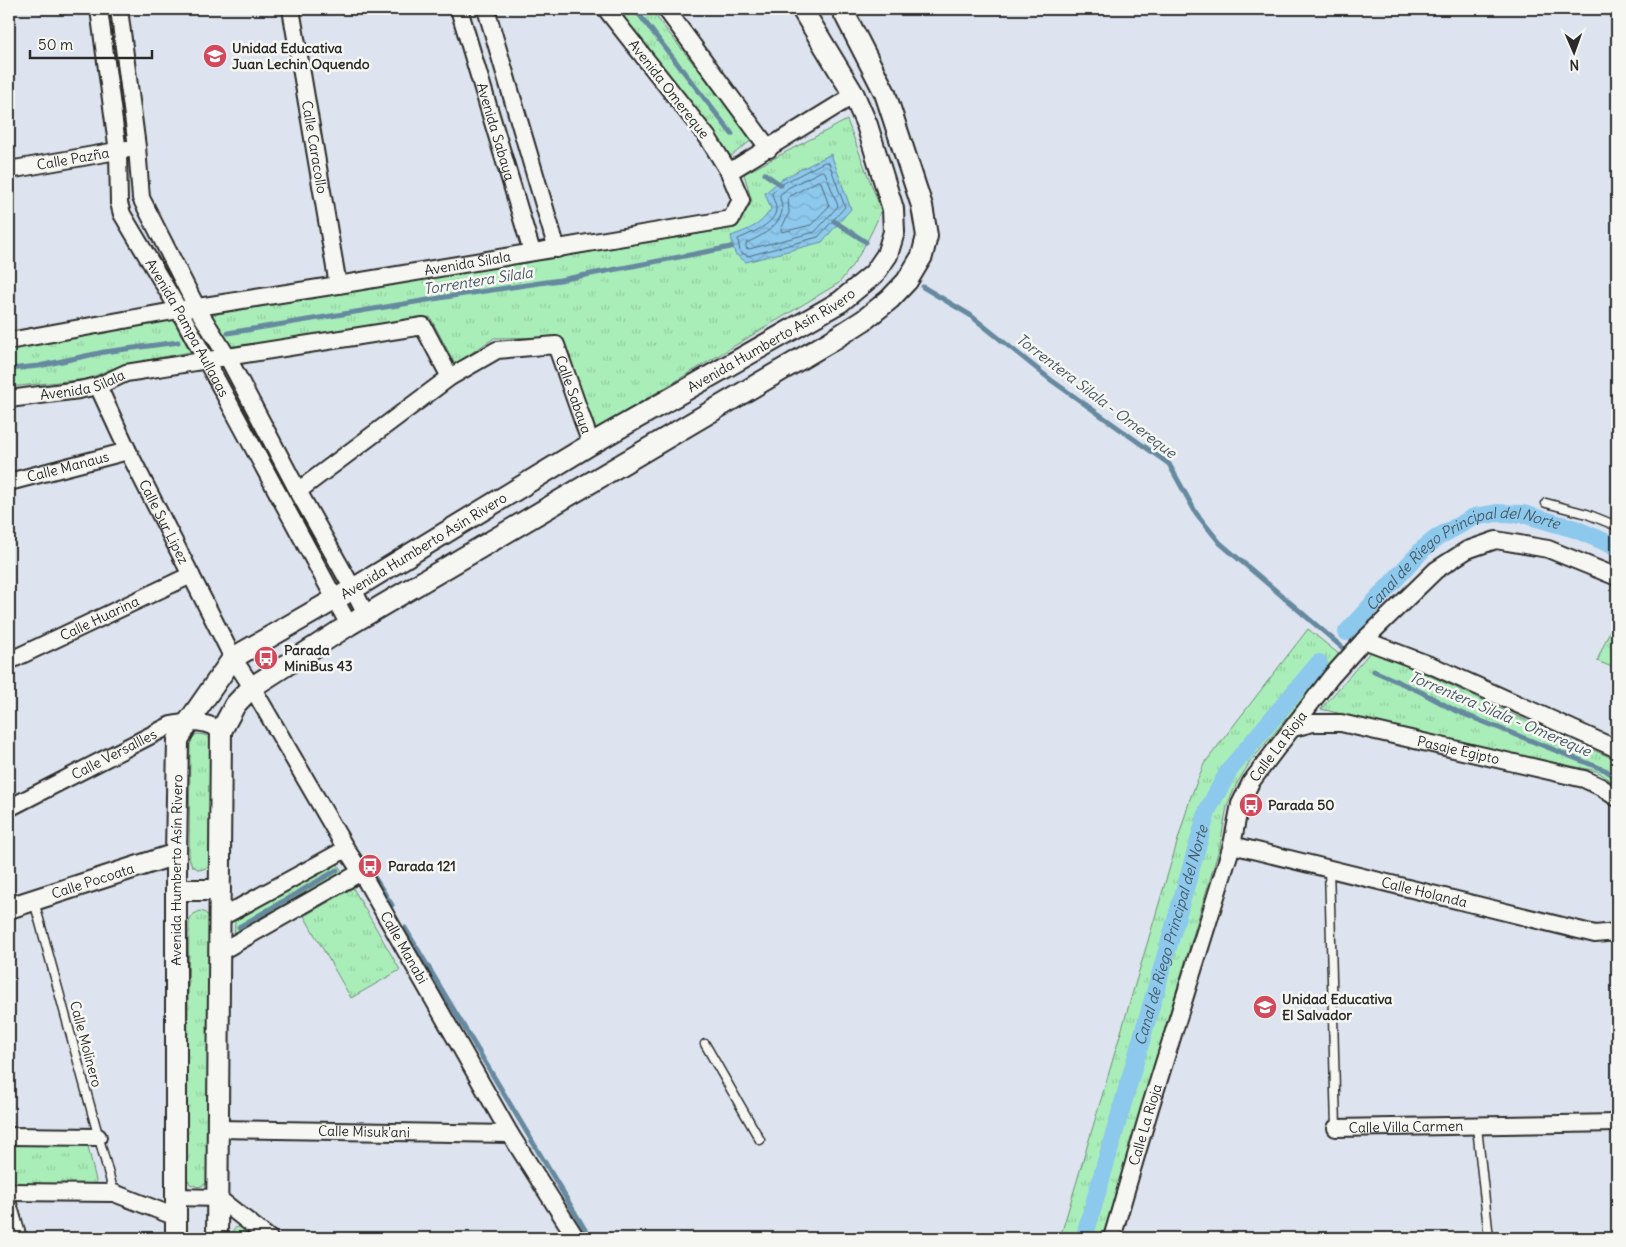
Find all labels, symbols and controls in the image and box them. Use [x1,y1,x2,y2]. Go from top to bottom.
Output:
scale bar [30,28,152,60]
north arrow [1548,28,1598,78]
text: 50 m [38,35,73,54]
street label: Avenida Omereque [625,36,713,142]
place label: Unidad Educativa Juan Lechin Oquendo [232,39,370,73]
school or university icon: Unidad Educativa Juan Lechin Oquendo [202,43,228,69]
text: N [1569,56,1580,74]
street label: Avenida Sabaya [473,80,519,183]
street label: Calle Caracollo [298,99,331,195]
street label: Calle Pazña [35,143,111,174]
street label: Avenida Silala [423,247,512,279]
street label: Avenida Pampa Aullagas [142,256,233,400]
water label: Torrentera Silala [422,262,535,299]
street label: Avenida Humberto Asín Rivero [684,284,859,396]
water label: Torrentera Silala - Omereque [1012,329,1181,463]
street label: Calle Sabaya [551,353,596,436]
street label: Avenida Silala [39,366,128,404]
street label: Calle Manaus [25,447,111,486]
street label: Calle Sur Lipez [135,477,193,567]
street label: Avenida Humberto Asín Rivero [337,488,510,603]
water label: Canal de Riego Principal del Norte [1361,503,1563,615]
street label: Calle Huarina [57,592,142,645]
place label: Parada MiniBus 43 [284,641,353,675]
bus stop icon: Parada MiniBus 43 [253,645,279,671]
water label: Torrentera Silala - Omereque [1406,667,1595,761]
street label: Calle La Rioja [1245,707,1311,785]
street label: Calle Versallles [68,725,160,784]
street label: Pasaje Egipto [1415,732,1501,768]
street label: Avenida Humberto Asín Rivero [167,774,186,966]
bus stop icon: Parada 50 [1238,792,1264,818]
place label: Parada 50 [1268,796,1334,814]
water label: Canal de Riego Principal del Norte [1130,822,1212,1048]
bus stop icon: Parada 121 [357,853,383,879]
place label: Parada 121 [388,857,456,875]
street label: Calle Pocoata [49,859,136,903]
street label: Calle Holanda [1380,873,1469,911]
street label: Calle Manabi [376,908,432,987]
place label: Unidad Educativa El Salvador [1282,990,1392,1024]
school or university icon: Unidad Educativa El Salvador [1252,994,1278,1020]
street label: Calle Molinero [66,999,106,1089]
street label: Calle La Rioja [1125,1082,1166,1168]
street label: Calle Villa Carmen [1349,1117,1463,1137]
street label: Calle Misuk'ani [318,1122,410,1141]

